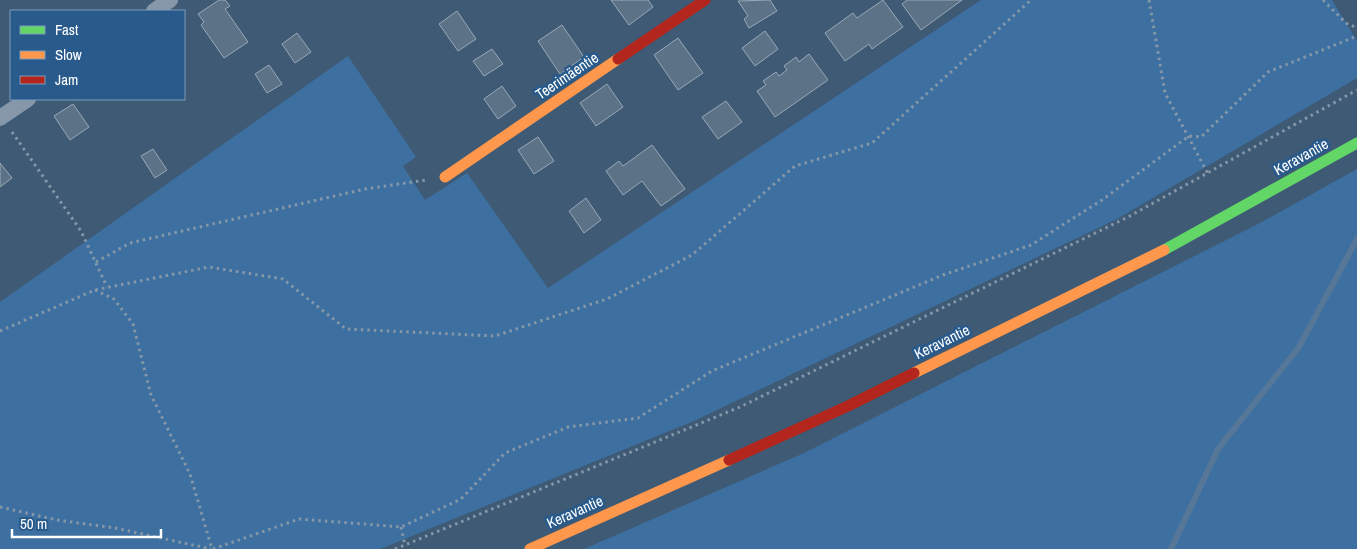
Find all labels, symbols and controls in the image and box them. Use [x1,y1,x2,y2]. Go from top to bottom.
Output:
legend [10,10,185,100]
text: Fast [55,19,79,40]
text: Slow [55,44,82,65]
street label: Teerimäentie [531,47,602,104]
text: Jam [55,69,78,90]
street label: Keravantie [1270,133,1332,180]
street label: Keravantie [910,319,973,364]
street label: Keravantie [543,490,606,533]
scale bar [12,506,161,538]
text: 50 m [20,513,47,534]

